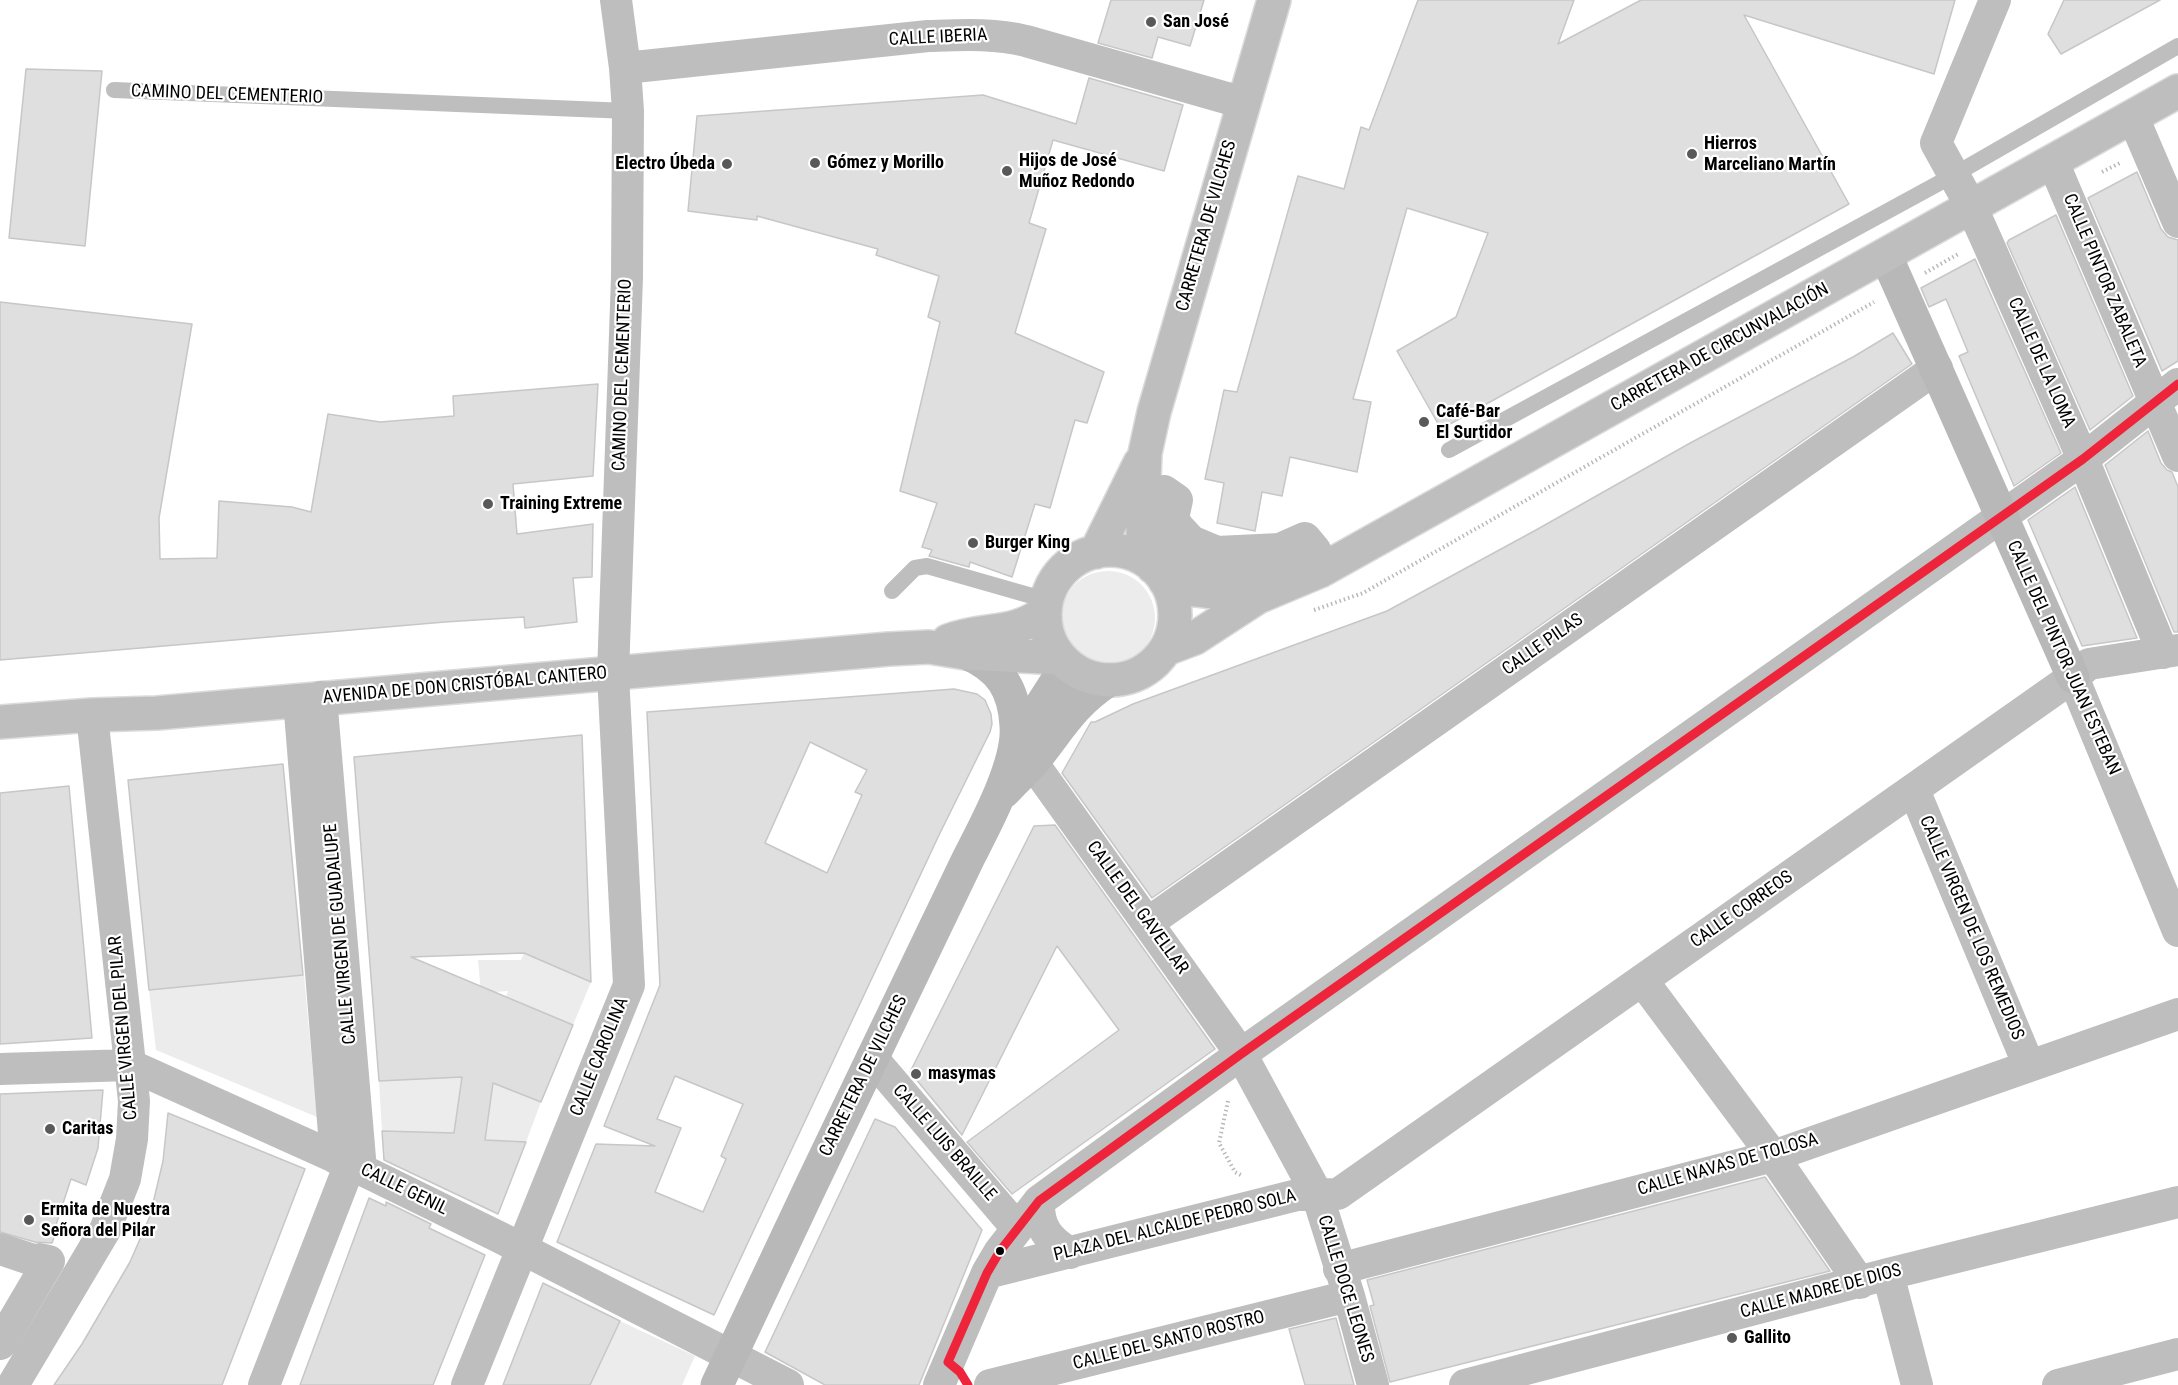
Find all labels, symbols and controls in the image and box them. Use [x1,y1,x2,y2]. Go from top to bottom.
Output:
place label: San José [1163,11,1229,33]
marker: San José [1144,15,1158,29]
street label: CALLE IBERIA [888,25,988,51]
street label: CAMINO DEL CEMENTERIO [130,81,324,109]
place label: Hierros Marceliano Martín [1704,133,1836,176]
street label: CARRETERA DE VILCHES [1172,138,1242,314]
marker: Hierros Marceliano Martín [1685,147,1699,161]
place label: Hijos de José Muñoz Redondo [1019,150,1135,192]
place label: Gómez y Morillo [827,152,944,174]
place label: Electro Úbeda [615,153,715,175]
marker: Gómez y Morillo [808,156,822,170]
marker: Electro Úbeda [720,157,734,171]
marker: Hijos de José Muñoz Redondo [1000,164,1014,178]
street label: CALLE PINTOR ZABALETA [2058,191,2150,371]
street label: CAMINO DEL CEMENTERIO [609,278,637,472]
street label: CARRETERA DE CIRCUNVALACIÓN [1607,279,1833,417]
street label: CALLE DE LA LOMA [2003,295,2079,431]
place label: Café-Bar El Surtidor [1436,401,1512,444]
marker: Café-Bar El Surtidor [1417,415,1431,429]
place label: Training Extreme [500,493,622,515]
marker: Training Extreme [481,497,495,511]
place label: Burger King [985,532,1070,554]
marker: Burger King [966,536,980,550]
street label: CALLE DEL PINTOR JUAN ESTEBAN [2001,538,2125,778]
street label: CALLE PILAS [1498,609,1588,681]
street label: AVENIDA DE DON CRISTÓBAL CANTERO [322,663,608,709]
street label: CALLE VIRGEN DE LOS REMEDIOS [1914,813,2028,1043]
street label: CALLE VIRGEN DE GUADALUPE [321,823,361,1045]
street label: CALLE DEL GAVELLAR [1081,837,1193,979]
street label: CALLE CORREOS [1687,867,1797,953]
street label: CALLE VIRGEN DEL PILAR [105,935,143,1121]
street label: CARRETERA DE VILCHES [816,992,912,1160]
street label: CALLE CAROLINA [566,994,634,1120]
place label: masymas [928,1063,996,1085]
marker: masymas [909,1067,923,1081]
street label: CALLE LUIS BRAILLE [888,1080,1000,1206]
place label: Caritas [62,1118,113,1140]
marker: Caritas [43,1122,57,1136]
street label: CALLE NAVAS DE TOLOSA [1635,1129,1821,1201]
street label: CALLE GENIL [357,1160,451,1220]
street label: PLAZA DEL ALCALDE PEDRO SOLA [1052,1185,1298,1267]
place label: Ermita de Nuestra Señora del Pilar [41,1199,170,1242]
marker: Ermita de Nuestra Señora del Pilar [22,1213,36,1227]
street label: CALLE DOCE LEONES [1312,1213,1378,1365]
unlabelled marker [994,1245,1006,1257]
street label: CALLE MADRE DE DIOS [1738,1260,1904,1324]
street label: CALLE DEL SANTO ROSTRO [1071,1307,1267,1375]
place label: Gallito [1744,1327,1791,1349]
marker: Gallito [1725,1331,1739,1345]

